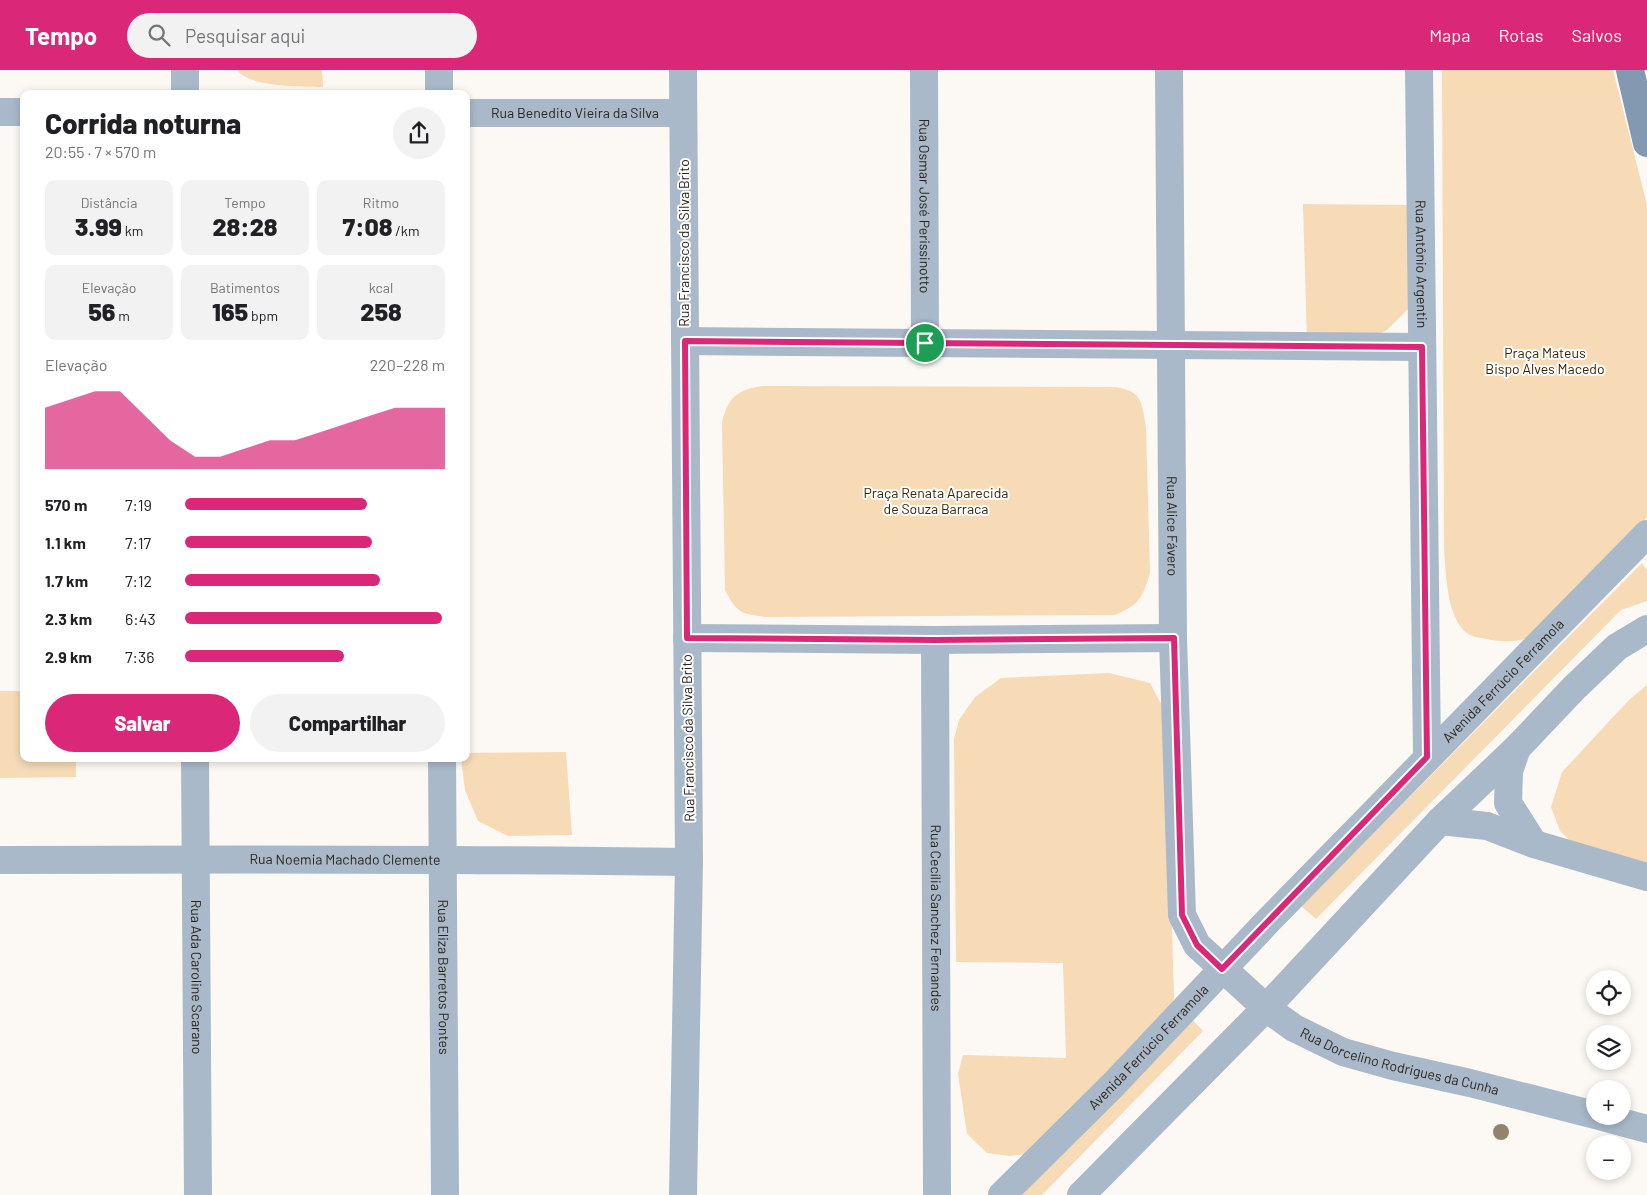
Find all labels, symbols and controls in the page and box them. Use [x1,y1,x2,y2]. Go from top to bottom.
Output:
search box [127,13,477,58]
text: Tempo [25,21,97,50]
icon: search [145,21,173,49]
text: Pesquisar aqui [185,24,305,47]
text: Mapa [1429,24,1470,46]
text: Rotas [1498,24,1543,46]
text: Salvos [1571,24,1622,46]
street label: Rua Benedito Vieira da Silva [491,104,659,121]
text: Corrida noturna [45,106,241,140]
button: share [393,107,445,159]
street label: Rua Osmar José Perissinotto [916,119,934,293]
text: 20:55 · 7 × 570 m [45,142,156,161]
street label: Rua Francisco da Silva Brito [675,159,692,327]
text: Distância [81,194,137,211]
text: Tempo [224,194,266,211]
text: Ritmo [363,194,399,211]
street label: Rua Antônio Argentin [1413,200,1431,328]
text: 3.99 [75,211,122,241]
text: 28:28 [212,211,278,241]
text: 7:08 [343,211,392,241]
text: km [122,222,143,239]
text: /km [392,222,419,239]
text: Elevação [82,279,136,296]
text: Batimentos [210,279,280,296]
text: kcal [369,279,393,296]
text: 56 [88,296,115,326]
text: 165 [212,296,248,326]
text: 258 [360,296,402,326]
text: m [115,307,130,324]
text: bpm [248,307,278,324]
pin [904,322,946,364]
icon: arrive [911,329,939,357]
park label: Praça Mateus Bispo Alves Macedo [1485,344,1605,377]
text: Elevação [45,355,107,374]
text: 220–228 m [370,355,445,374]
street label: Rua Alice Fávero [1164,476,1182,576]
park label: Praça Renata Aparecida de Souza Barraca [864,484,1008,517]
text: 570 m [45,495,87,514]
text: 7:19 [125,495,152,514]
text: 1.1 km [45,533,86,552]
text: 7:17 [125,533,151,552]
text: 1.7 km [45,571,88,590]
text: 7:12 [125,571,152,590]
text: 2.3 km [45,609,92,628]
text: 6:43 [125,609,156,628]
street label: Avenida Ferrúcio Ferramola [1438,615,1567,746]
text: 2.9 km [45,647,92,666]
text: 7:36 [125,647,154,666]
street label: Rua Francisco da Silva Brito [678,654,697,822]
button: Salvar [45,694,240,752]
button: Compartilhar [250,694,445,752]
street label: Rua Cecília Sanchez Fernandes [928,824,945,1012]
street label: Rua Noemia Machado Clemente [250,850,441,868]
street label: Rua Eliza Barretos Pontes [435,899,453,1055]
street label: Rua Ada Caroline Scarano [188,900,206,1054]
map controls [1586,970,1631,1180]
button: locate [1586,970,1631,1015]
street label: Avenida Ferrúcio Ferramola [1084,981,1212,1113]
street label: Rua Dorcelino Rodrigues da Cunha [1298,1023,1501,1098]
button: layers [1586,1025,1631,1070]
button: + [1586,1080,1631,1125]
button: − [1586,1135,1631,1180]

